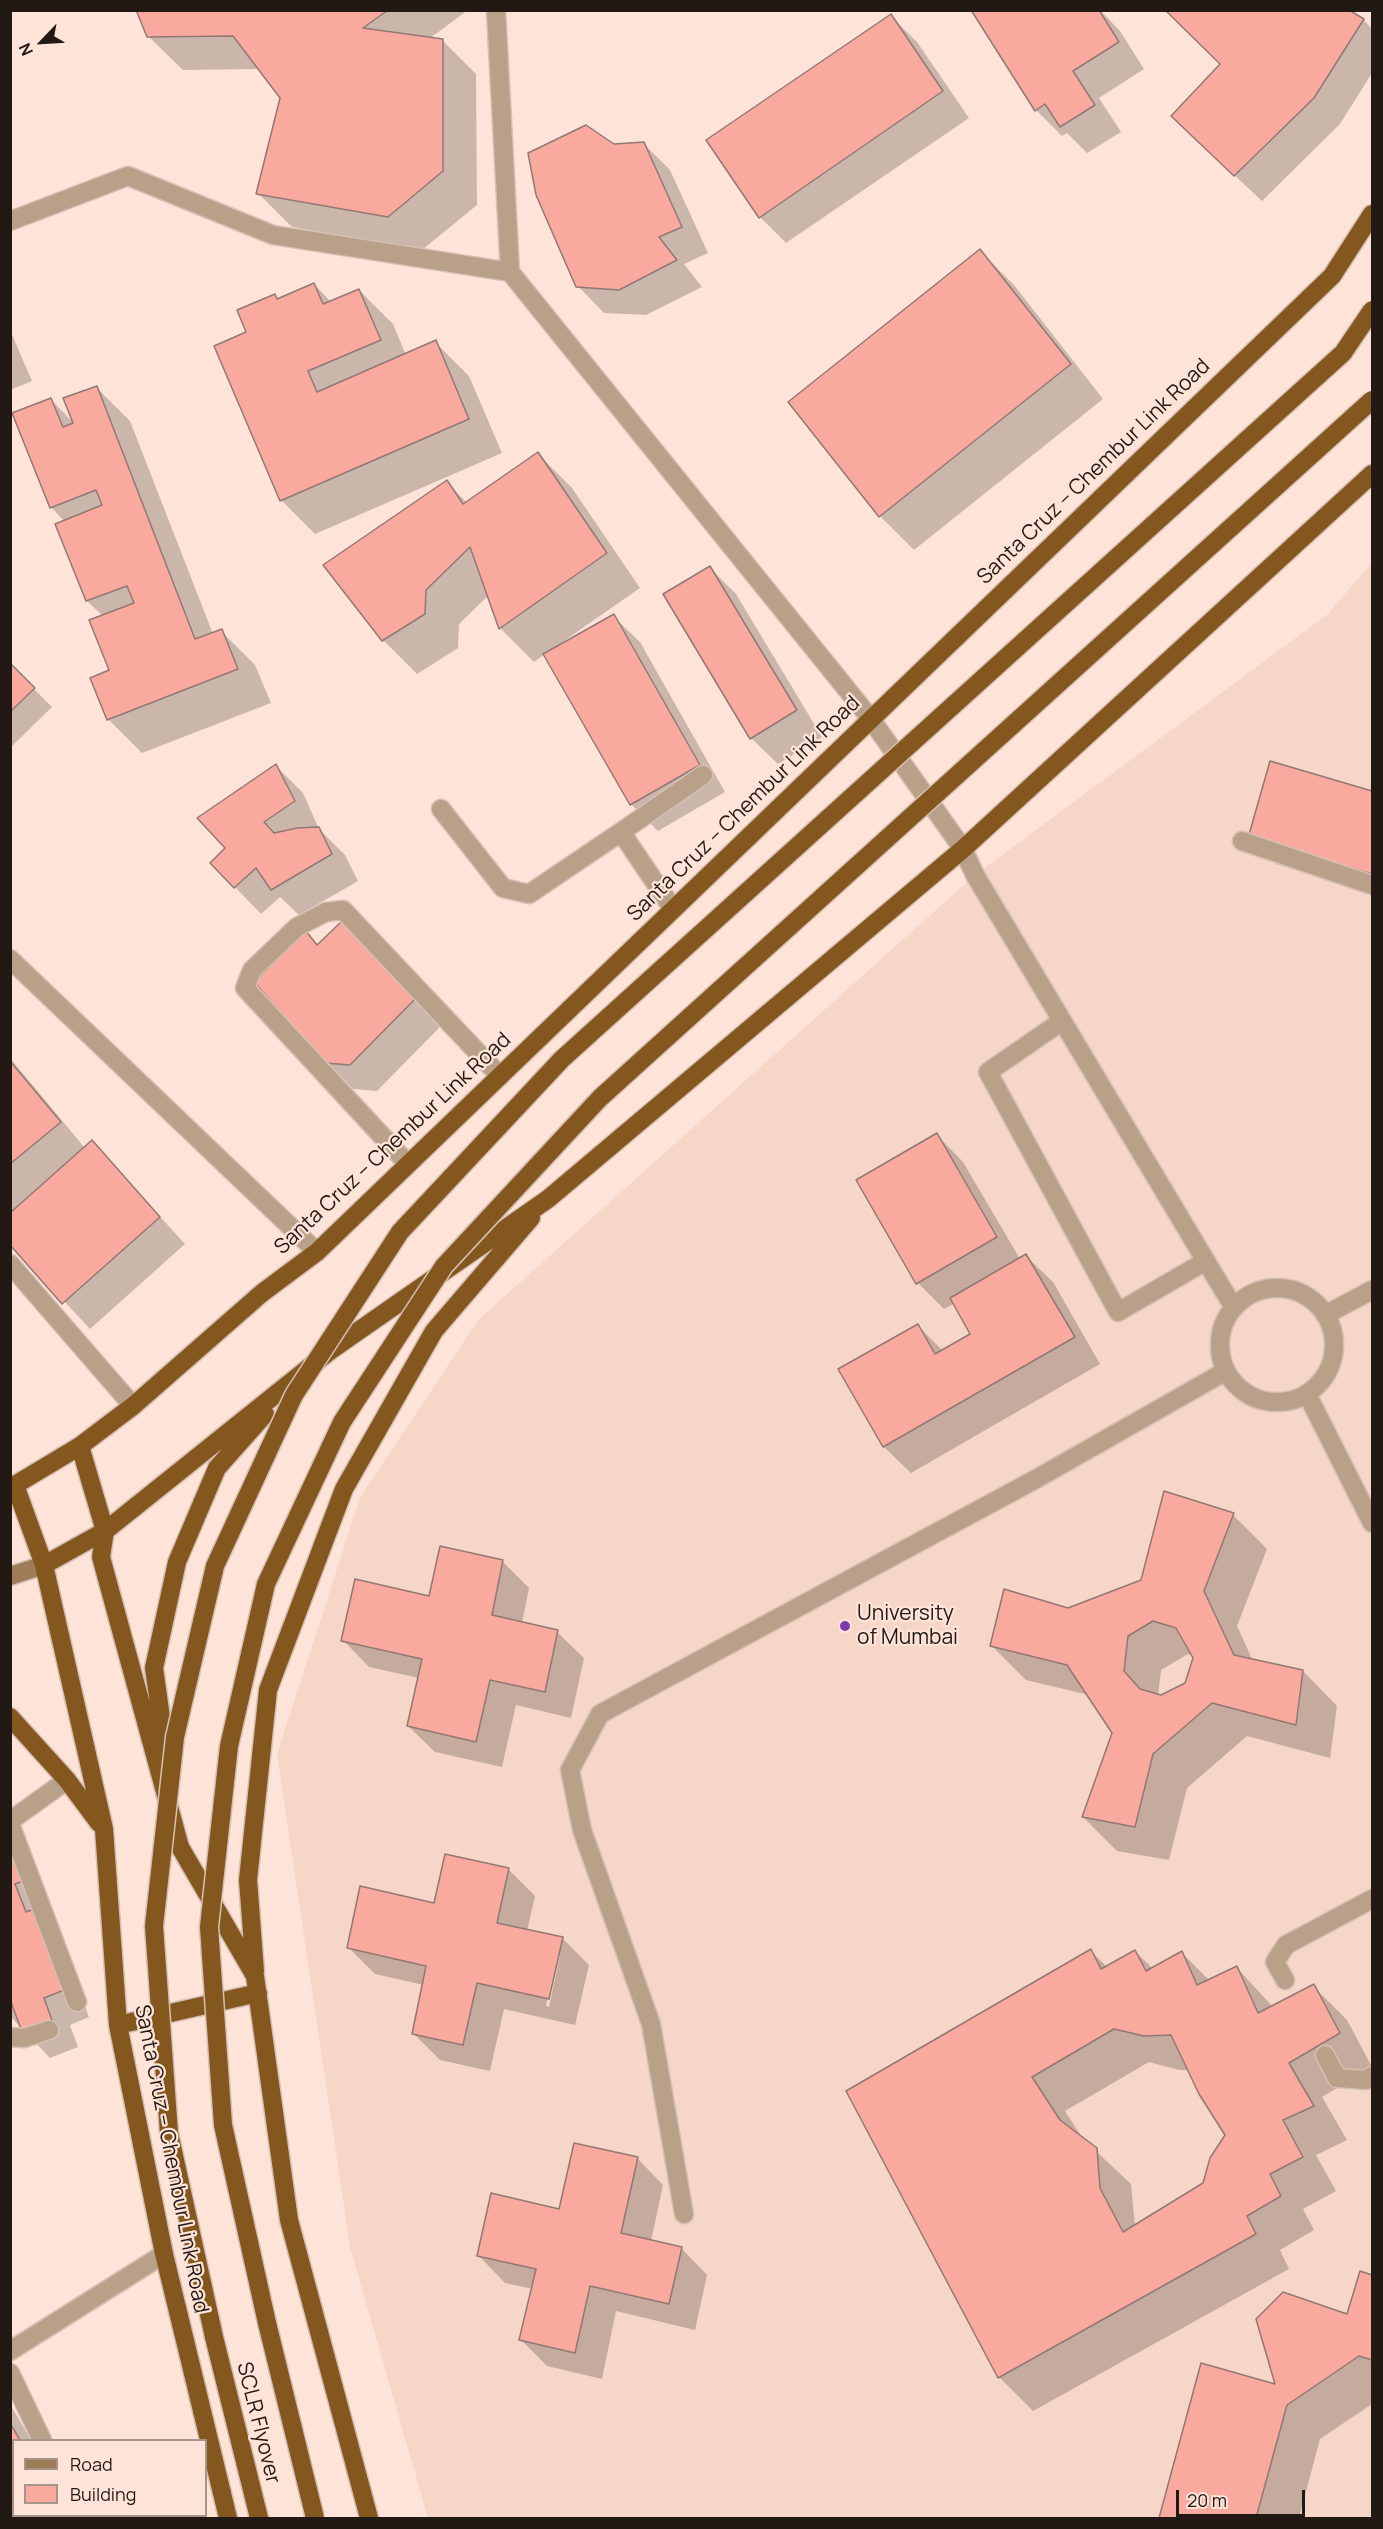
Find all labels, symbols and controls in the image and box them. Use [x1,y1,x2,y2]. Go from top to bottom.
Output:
north arrow [12,12,72,72]
text: N [13,40,38,59]
street label: Santa Cruz – Chembur Link Road [972,354,1216,590]
street label: Santa Cruz – Chembur Link Road [622,691,866,927]
street label: Santa Cruz – Chembur Link Road [270,1028,516,1260]
place label: University of Mumbai [857,1601,958,1651]
marker: University of Mumbai [838,1619,852,1633]
street label: Santa Cruz – Chembur Link Road [129,2003,213,2315]
street label: SCLR Flyover [231,2360,285,2486]
legend [12,2439,207,2517]
text: Road [70,2452,113,2476]
scale bar [1179,2478,1308,2516]
text: Building [70,2482,136,2506]
text: 20 m [1187,2488,1227,2512]

